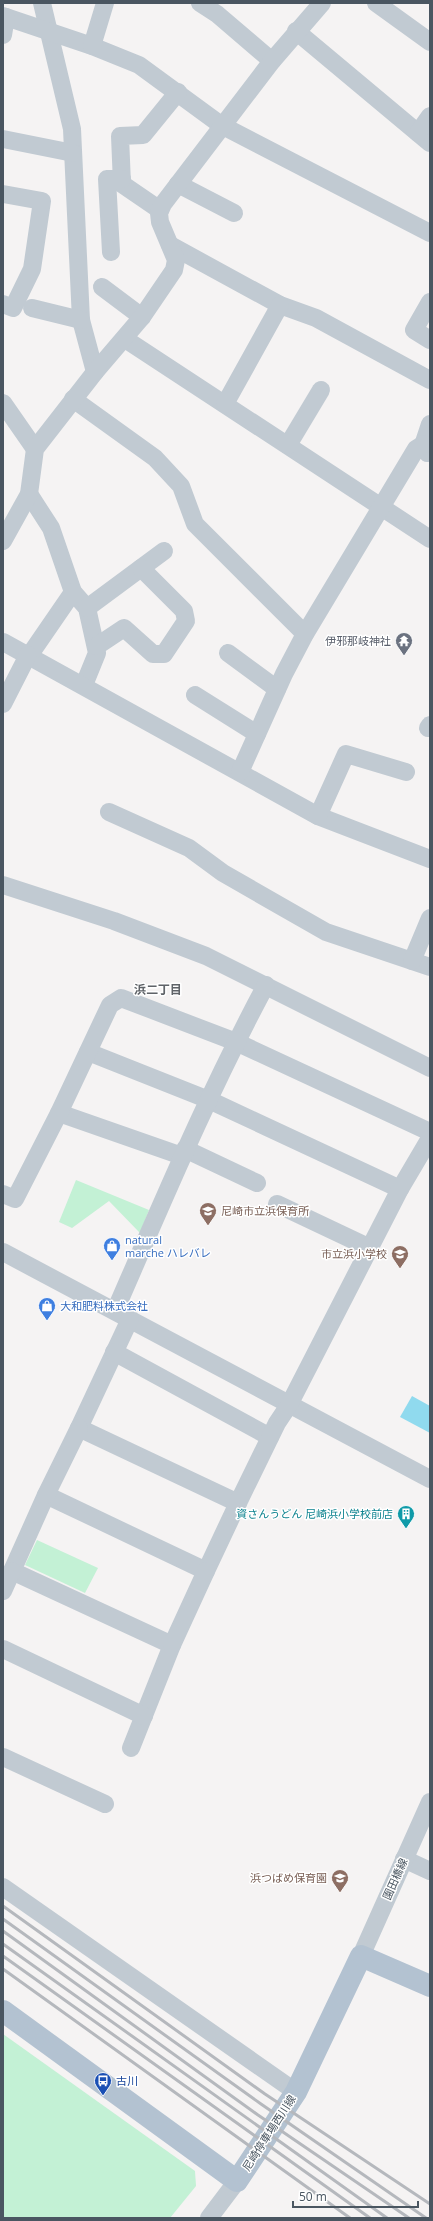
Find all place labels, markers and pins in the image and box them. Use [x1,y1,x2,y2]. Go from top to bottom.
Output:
temple icon: 伊邪那岐神社 [394,631,414,656]
place label: 伊邪那岐神社 [325,633,391,648]
school or university icon: 尼崎市立浜保育所 [198,1201,218,1226]
place label: 尼崎市立浜保育所 [221,1203,310,1218]
place label: natural marche ハレバレ [125,1232,211,1260]
shop icon: natural marche ハレバレ [102,1236,122,1261]
school or university icon: 市立浜小学校 [390,1244,410,1269]
place label: 市立浜小学校 [321,1246,387,1261]
shop icon: 大和肥料株式会社 [37,1296,57,1321]
place label: 大和肥料株式会社 [60,1298,148,1313]
building icon: 資さんうどん 尼崎浜小学校前店 [396,1504,416,1529]
place label: 資さんうどん 尼崎浜小学校前店 [236,1506,393,1521]
school or university icon: 浜つばめ保育園 [330,1868,350,1893]
place label: 浜つばめ保育園 [250,1870,327,1885]
bus stop icon: 古川 [93,2071,113,2096]
place label: 古川 [116,2073,138,2088]

